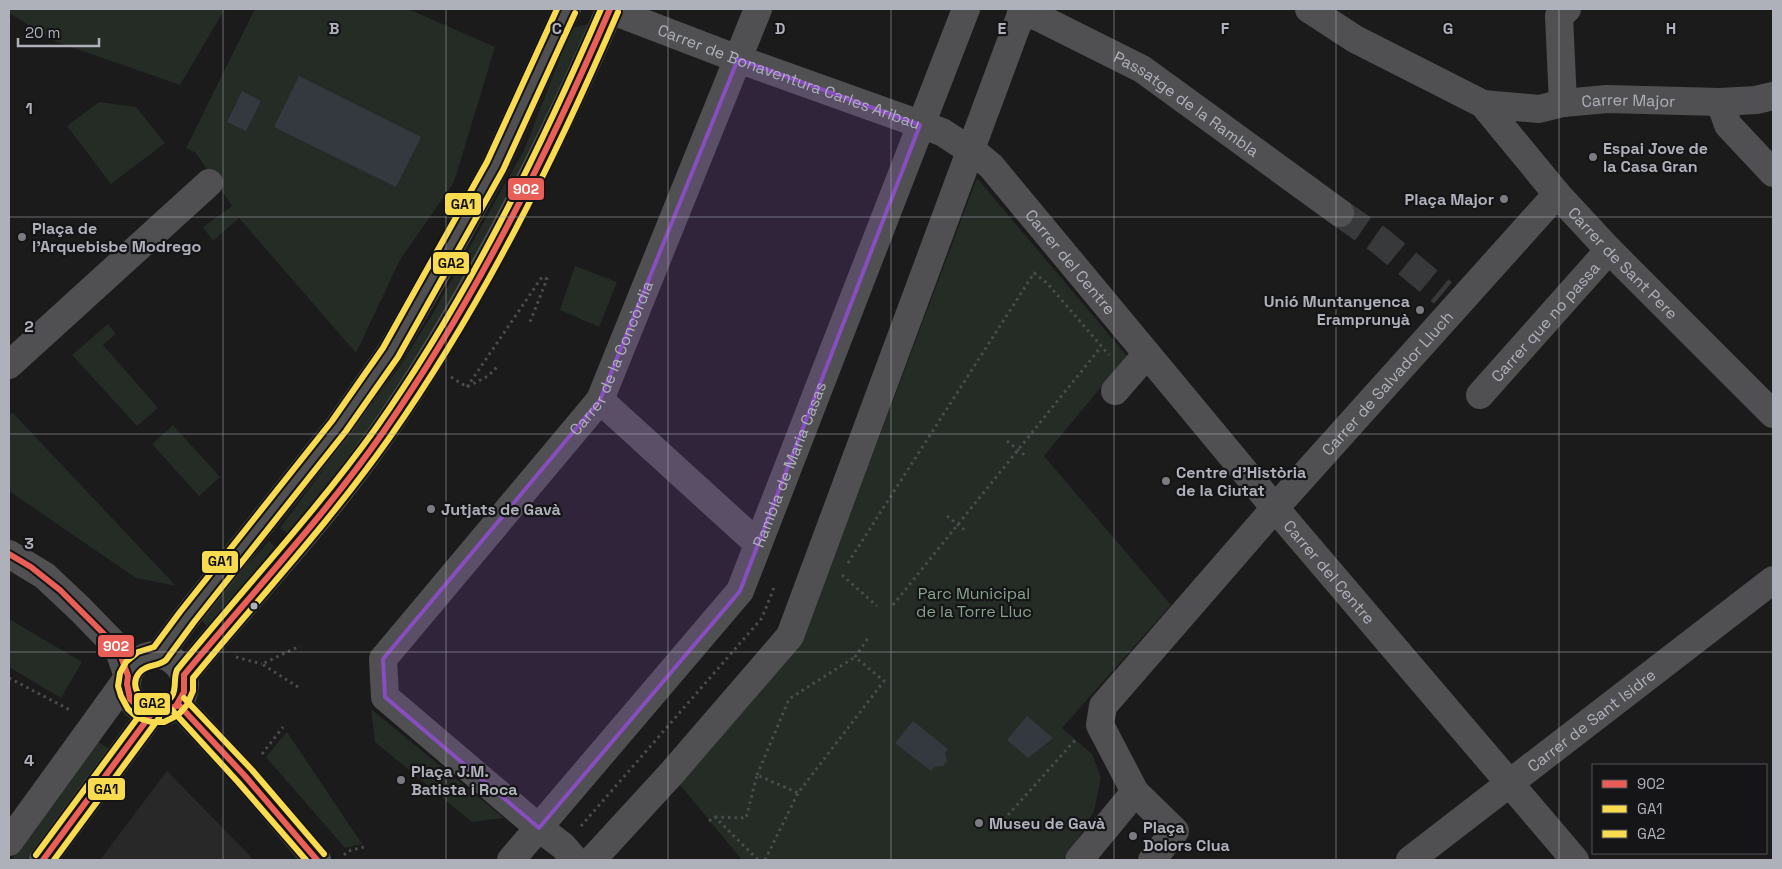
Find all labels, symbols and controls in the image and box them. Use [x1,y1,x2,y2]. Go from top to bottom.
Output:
scale bar [18,15,99,47]
text: B [329,18,339,39]
text: C [552,18,562,39]
text: D [775,18,785,39]
text: E [998,18,1007,39]
text: F [1221,18,1230,39]
text: G [1443,18,1453,39]
text: H [1666,18,1676,39]
street label: Carrer de Bonaventura Carles Aribau [655,19,923,134]
text: 20 m [25,23,60,42]
street label: Passatge de la Rambla [1110,46,1263,162]
street label: Carrer Major [1581,89,1676,112]
text: 1 [25,98,33,119]
place label: Espai Jove de la Casa Gran [1603,138,1708,177]
marker: Espai Jove de la Casa Gran [1587,151,1599,163]
line badge: 902 [507,177,545,201]
text: 902 [513,180,539,198]
place label: Plaça Major [1405,189,1494,210]
line badge: GA1 [444,192,482,216]
marker: Plaça Major [1498,193,1510,205]
text: GA1 [451,195,475,213]
street label: Carrer de Sant Pere [1563,203,1682,324]
street label: Carrer del Centre [1020,205,1120,319]
place label: Plaça de l'Arquebisbe Modrego [32,218,201,257]
marker: Plaça de l'Arquebisbe Modrego [16,231,28,243]
line badge: GA2 [432,251,470,275]
text: GA2 [438,254,464,272]
street label: Carrer que no passa [1487,258,1605,387]
street label: Carrer de la Concòrdia [565,278,658,440]
place label: Unió Muntanyenca Eramprunyà [1264,291,1410,330]
marker: Unió Muntanyenca Eramprunyà [1414,304,1426,316]
street label: Carrer de Salvador Lluch [1317,307,1458,460]
text: 2 [24,316,34,337]
street label: Rambla de Maria Casas [748,379,831,551]
place label: Centre d'Història de la Ciutat [1176,462,1306,501]
marker: Centre d'Història de la Ciutat [1160,475,1172,487]
place label: Jutjats de Gavà [441,499,561,520]
marker: Jutjats de Gavà [425,503,437,515]
street label: Carrer del Centre [1279,516,1380,629]
text: 3 [24,533,34,554]
line badge: GA1 [201,550,239,574]
text: GA1 [208,552,232,570]
park label: Parc Municipal de la Torre Lluc [916,583,1032,622]
unlabelled marker [249,601,259,611]
line badge: 902 [97,634,135,658]
text: 902 [103,637,129,655]
street label: Carrer de Sant Isidre [1523,664,1660,777]
line badge: GA2 [133,692,171,716]
text: GA2 [139,694,165,712]
text: 4 [24,750,34,771]
place label: Plaça J.M. Batista i Roca [411,761,518,800]
legend [1592,764,1767,854]
marker: Plaça J.M. Batista i Roca [395,774,407,786]
text: 902 [1637,774,1665,793]
line badge: GA1 [87,777,126,801]
text: GA1 [94,780,118,798]
text: GA1 [1637,799,1663,818]
place label: Museu de Gavà [989,813,1105,834]
marker: Museu de Gavà [973,817,985,829]
place label: Plaça Dolors Clua [1143,817,1230,856]
text: GA2 [1637,824,1665,843]
marker: Plaça Dolors Clua [1127,830,1139,842]

